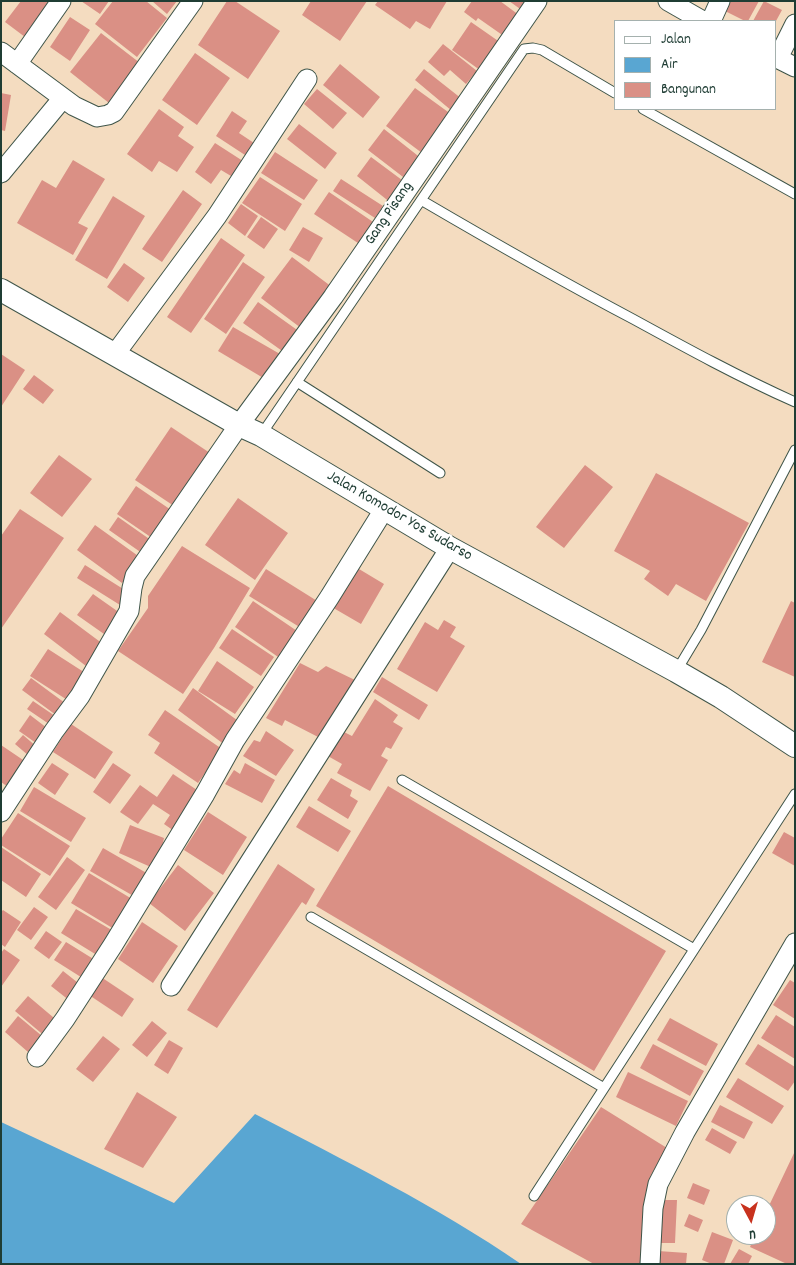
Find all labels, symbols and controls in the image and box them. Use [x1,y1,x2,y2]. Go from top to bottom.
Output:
legend [614,20,776,110]
text: Jalan [661,29,691,51]
text: Air [661,54,678,76]
text: Bangunan [661,79,716,101]
street label: Gang Pisang [362,179,418,249]
street label: Jalan Komodor Yos Sudarso [323,468,475,566]
north arrow [726,1195,776,1245]
text: U [748,1224,757,1244]

